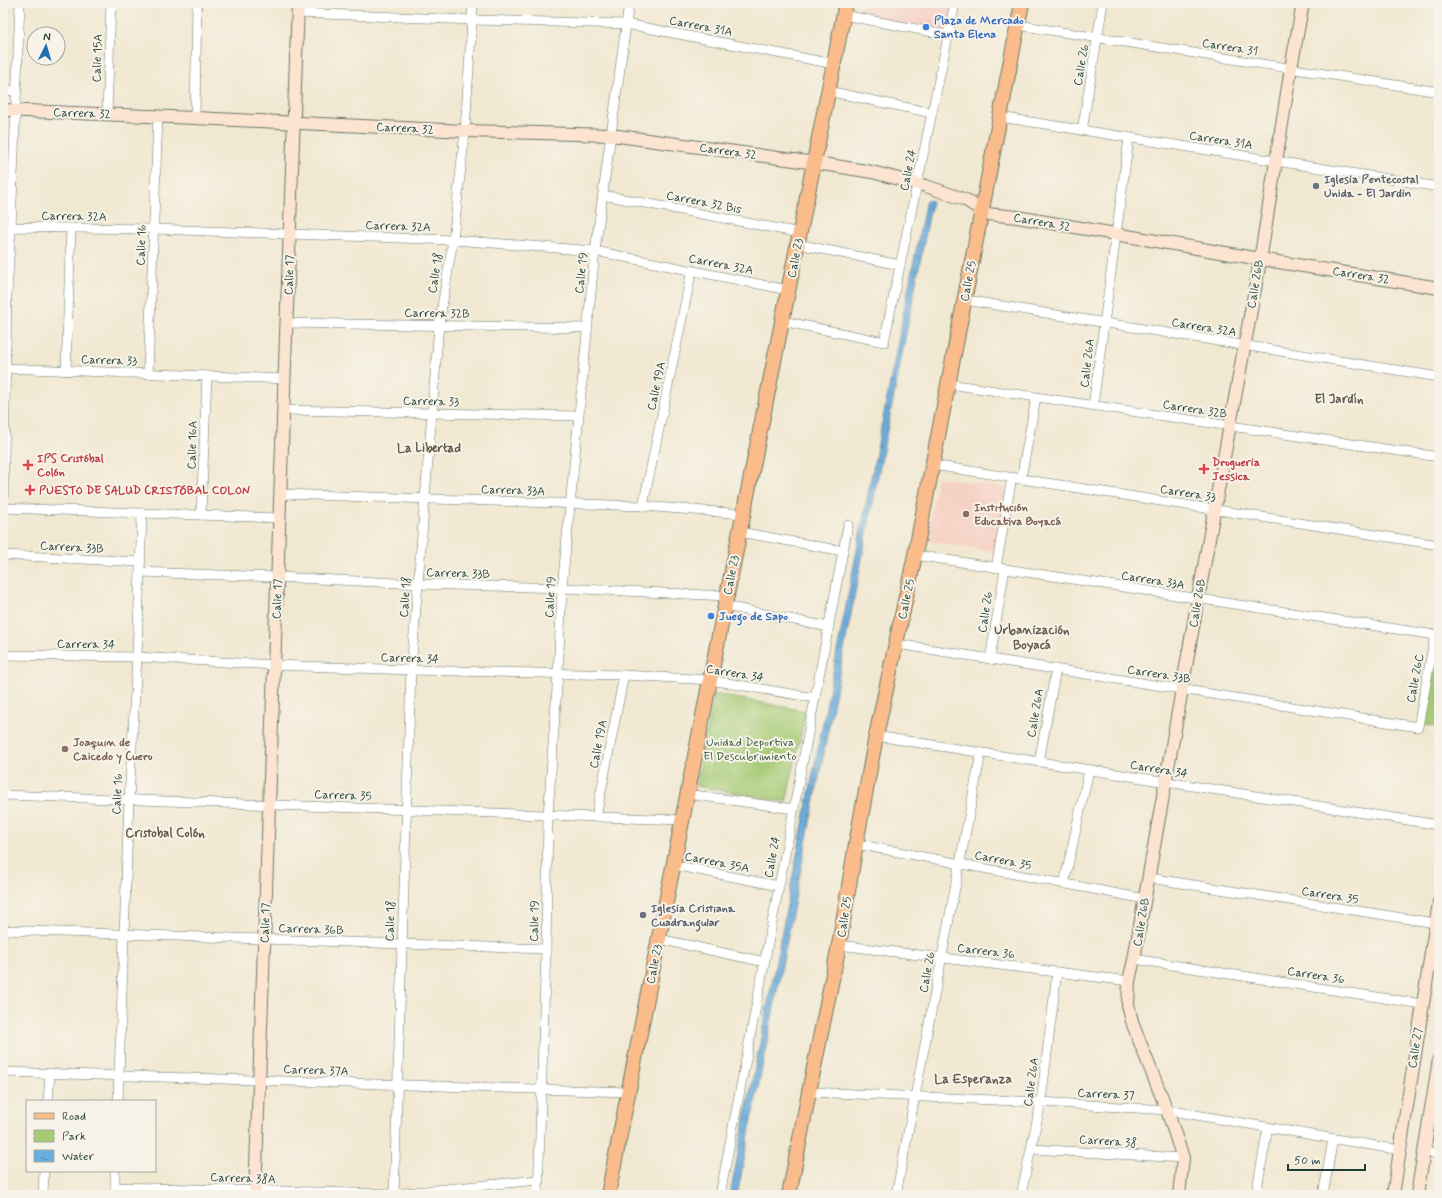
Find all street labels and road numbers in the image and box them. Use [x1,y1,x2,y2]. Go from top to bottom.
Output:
street label: Carrera 31A [668,13,734,41]
street label: Calle 15A [89,33,107,83]
street label: Carrera 31 [1201,36,1259,60]
street label: Calle 26 [1070,43,1094,87]
street label: Carrera 32 [53,105,111,123]
street label: Carrera 32 [376,120,434,138]
street label: Carrera 31A [1188,128,1254,154]
street label: Carrera 32 [698,140,757,164]
street label: Calle 24 [897,148,921,193]
street label: Carrera 32 Bis [665,188,743,218]
street label: Carrera 32A [41,208,107,226]
street label: Carrera 32 [1012,210,1072,236]
street label: Carrera 32A [365,218,431,236]
street label: Calle 16 [133,224,151,266]
street label: Calle 23 [784,237,808,279]
street label: Carrera 32A [687,251,755,279]
street label: Calle 18 [425,252,447,295]
street label: Calle 19 [572,252,592,295]
street label: Calle 17 [281,255,299,296]
street label: Calle 26B [1244,258,1268,310]
street label: Calle 25 [957,259,981,303]
street label: Carrera 32 [1331,264,1391,288]
street label: Carrera 32B [404,305,470,323]
street label: Carrera 32A [1170,315,1238,341]
street label: Calle 26A [1077,337,1099,389]
street label: Carrera 33 [81,352,137,370]
street label: Calle 19A [644,360,670,412]
street label: Carrera 33 [403,394,459,410]
street label: Carrera 32B [1161,397,1229,423]
street label: Calle 16A [184,420,202,470]
street label: Carrera 33A [481,482,545,500]
street label: Carrera 33 [1159,482,1217,506]
street label: Carrera 33B [40,538,105,558]
street label: Calle 23 [720,554,744,596]
street label: Carrera 33B [426,565,491,583]
street label: Carrera 33A [1120,568,1186,594]
street label: Calle 18 [397,576,415,618]
street label: Calle 19 [542,576,560,618]
street label: Calle 25 [895,577,919,621]
street label: Calle 26B [1186,577,1210,629]
street label: Calle 17 [269,579,287,620]
street label: Calle 26 [975,590,997,634]
street label: Carrera 34 [57,636,115,654]
street label: Carrera 34 [380,650,439,668]
street label: Calle 26C [1403,652,1429,704]
street label: Carrera 34 [705,662,765,686]
street label: Carrera 33B [1126,662,1192,688]
street label: Calle 26A [1024,687,1048,739]
street label: Calle 19A [586,718,612,770]
street label: Carrera 34 [1129,758,1189,782]
street label: Calle 16 [109,773,127,815]
street label: Carrera 35 [314,787,372,805]
street label: Calle 24 [761,835,785,879]
street label: Carrera 35 [973,848,1033,874]
street label: Carrera 35A [683,849,751,877]
street label: Carrera 35 [1300,884,1360,908]
street label: Calle 25 [834,895,856,939]
street label: Calle 26B [1130,896,1154,948]
street label: Calle 18 [382,900,400,942]
street label: Calle 19 [527,900,543,942]
street label: Calle 17 [257,903,275,944]
street label: Carrera 36B [278,921,344,939]
street label: Carrera 36 [956,941,1016,964]
street label: Calle 23 [643,943,667,985]
street label: Calle 26 [916,950,940,994]
street label: Carrera 36 [1286,964,1346,988]
street label: Calle 27 [1405,1027,1427,1070]
street label: Calle 26A [1021,1056,1043,1108]
street label: Carrera 37A [283,1062,349,1080]
street label: Carrera 37 [1077,1086,1135,1104]
street label: Carrera 38 [1079,1132,1137,1152]
street label: Carrera 38A [210,1170,276,1188]

